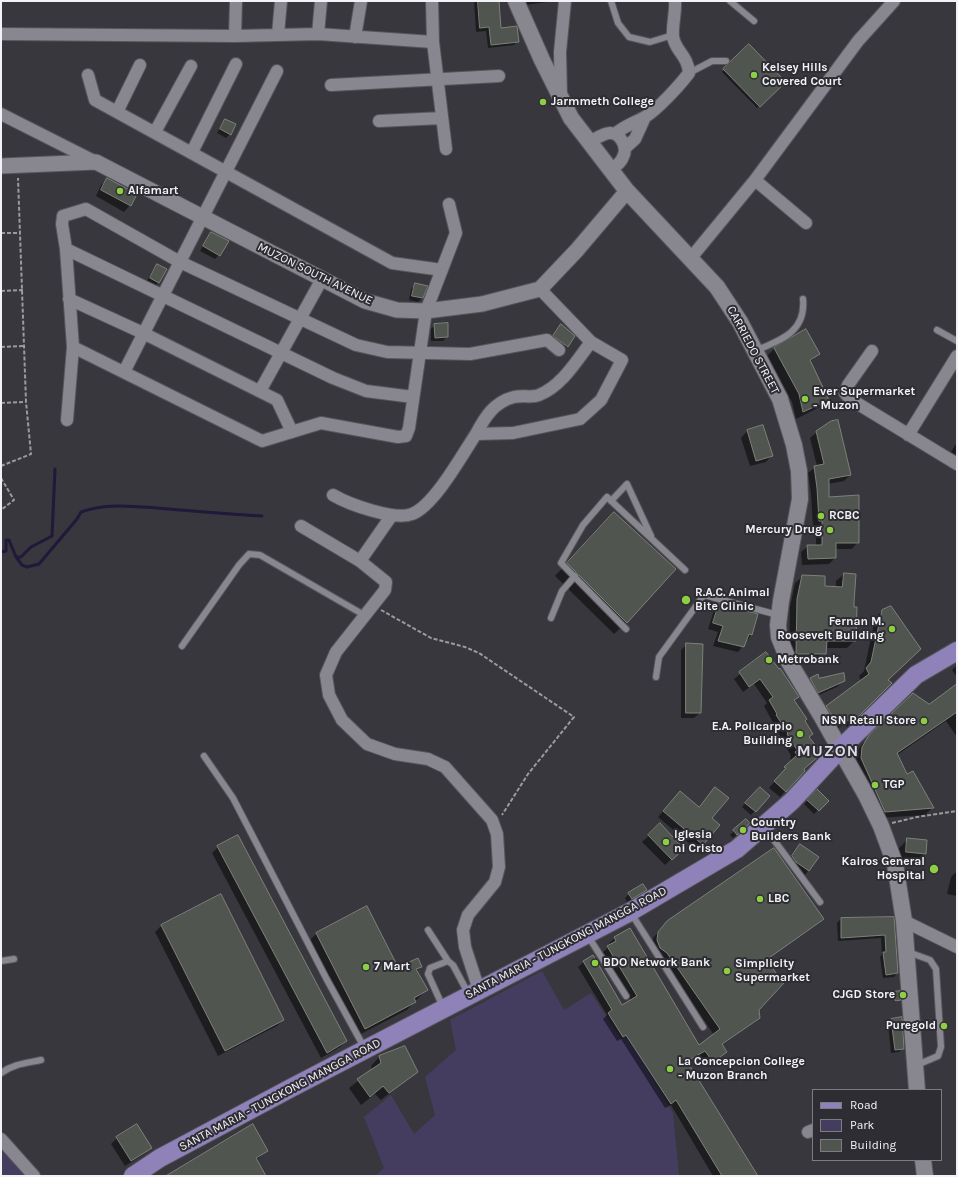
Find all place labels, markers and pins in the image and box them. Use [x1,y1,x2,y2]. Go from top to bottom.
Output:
place label: Kelsey Hills Covered Court [762,61,842,89]
marker: Kelsey Hills Covered Court [749,70,759,80]
place label: Jarmmeth College [551,95,654,109]
marker: Jarmmeth College [538,97,548,107]
place label: Alfamart [128,184,178,198]
marker: Alfamart [115,186,125,196]
place label: Ever Supermarket - Muzon [813,385,915,413]
marker: Ever Supermarket - Muzon [800,394,810,404]
place label: RCBC [829,509,860,523]
marker: RCBC [816,511,826,521]
place label: Mercury Drug [745,523,822,537]
marker: Mercury Drug [825,525,835,535]
place label: R.A.C. Animal Bite Clinic [695,586,770,614]
marker: R.A.C. Animal Bite Clinic [680,594,692,606]
place label: Fernan M. Roosevelt Building [777,615,884,643]
marker: Fernan M. Roosevelt Building [887,624,897,634]
place label: Metrobank [777,653,839,667]
marker: Metrobank [764,655,774,665]
place label: NSN Retail Store [821,714,916,728]
marker: NSN Retail Store [919,716,929,726]
place label: E.A. Policarpio Building [712,720,792,748]
marker: E.A. Policarpio Building [795,729,805,739]
place label: TGP [883,778,904,792]
marker: TGP [870,780,880,790]
place label: Country Builders Bank [751,816,831,844]
marker: Country Builders Bank [738,825,748,835]
place label: Iglesia ni Cristo [674,828,723,856]
marker: Iglesia ni Cristo [661,837,671,847]
place label: Kairos General Hospital [842,855,925,883]
marker: Kairos General Hospital [928,863,940,875]
place label: LBC [768,892,789,906]
marker: LBC [755,894,765,904]
place label: BDO Network Bank [603,956,710,970]
place label: Simplicity Supermarket [735,957,810,985]
marker: BDO Network Bank [590,958,600,968]
place label: 7 Mart [374,960,410,974]
marker: 7 Mart [361,962,371,972]
marker: Simplicity Supermarket [722,966,732,976]
place label: CJGD Store [832,988,895,1002]
marker: CJGD Store [898,990,908,1000]
place label: Puregold [886,1019,936,1033]
marker: Puregold [939,1021,949,1031]
place label: La Concepcion College - Muzon Branch [678,1055,805,1083]
marker: La Concepcion College - Muzon Branch [665,1064,675,1074]

